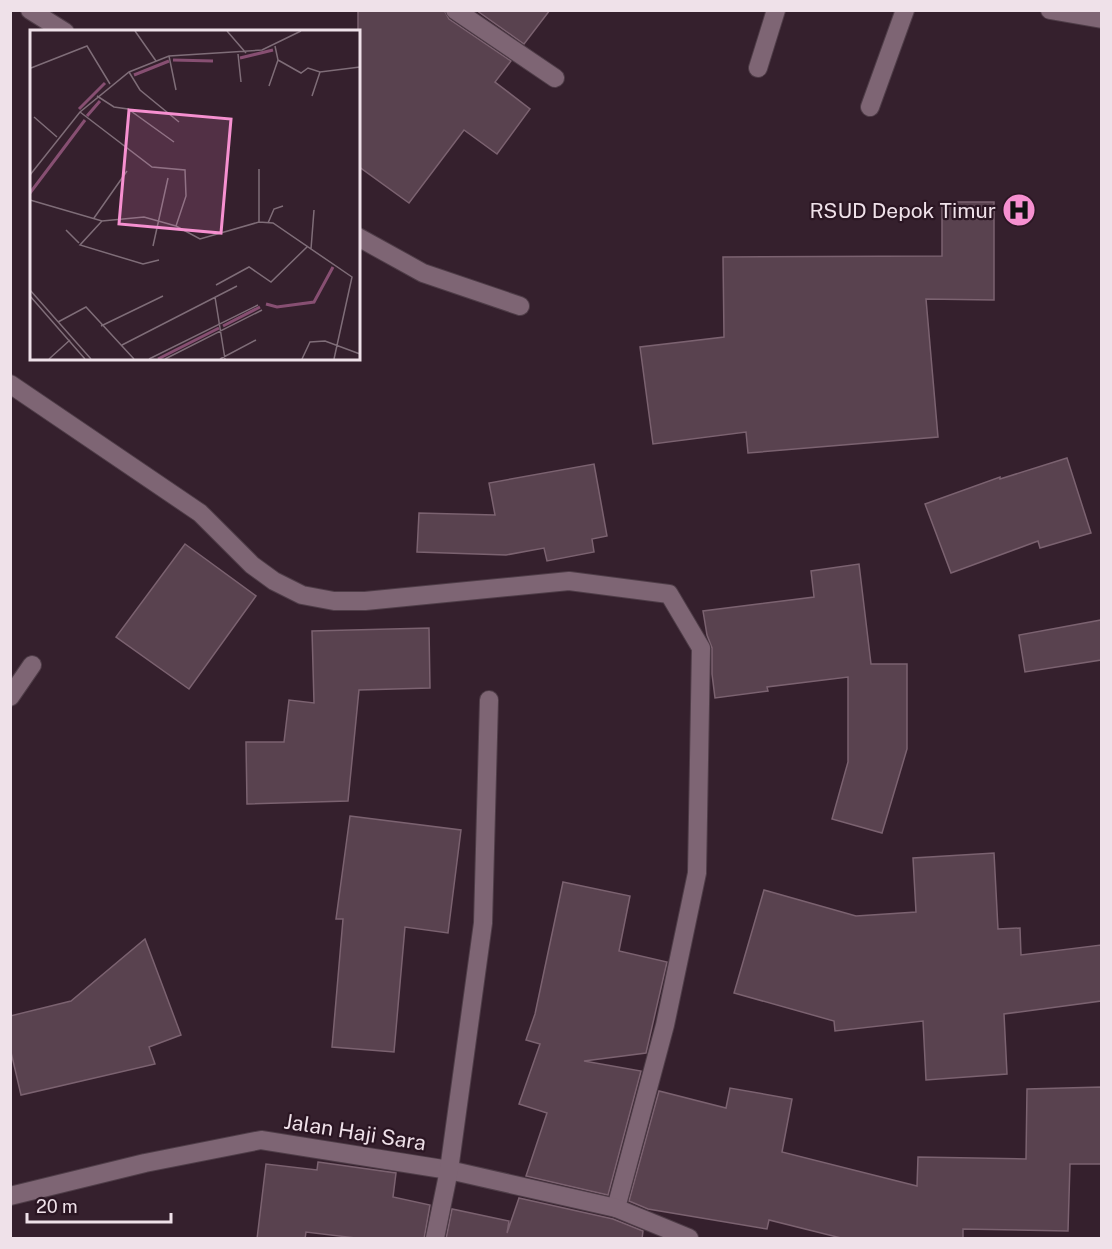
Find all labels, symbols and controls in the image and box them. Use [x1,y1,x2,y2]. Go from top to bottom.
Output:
inset map [30,30,360,360]
hospital icon: RSUD Depok Timur [1001,192,1037,228]
place label: RSUD Depok Timur [810,198,996,223]
street label: Jalan Haji Sara [282,1108,428,1156]
scale bar [27,1186,171,1224]
text: 20 m [36,1196,78,1217]

